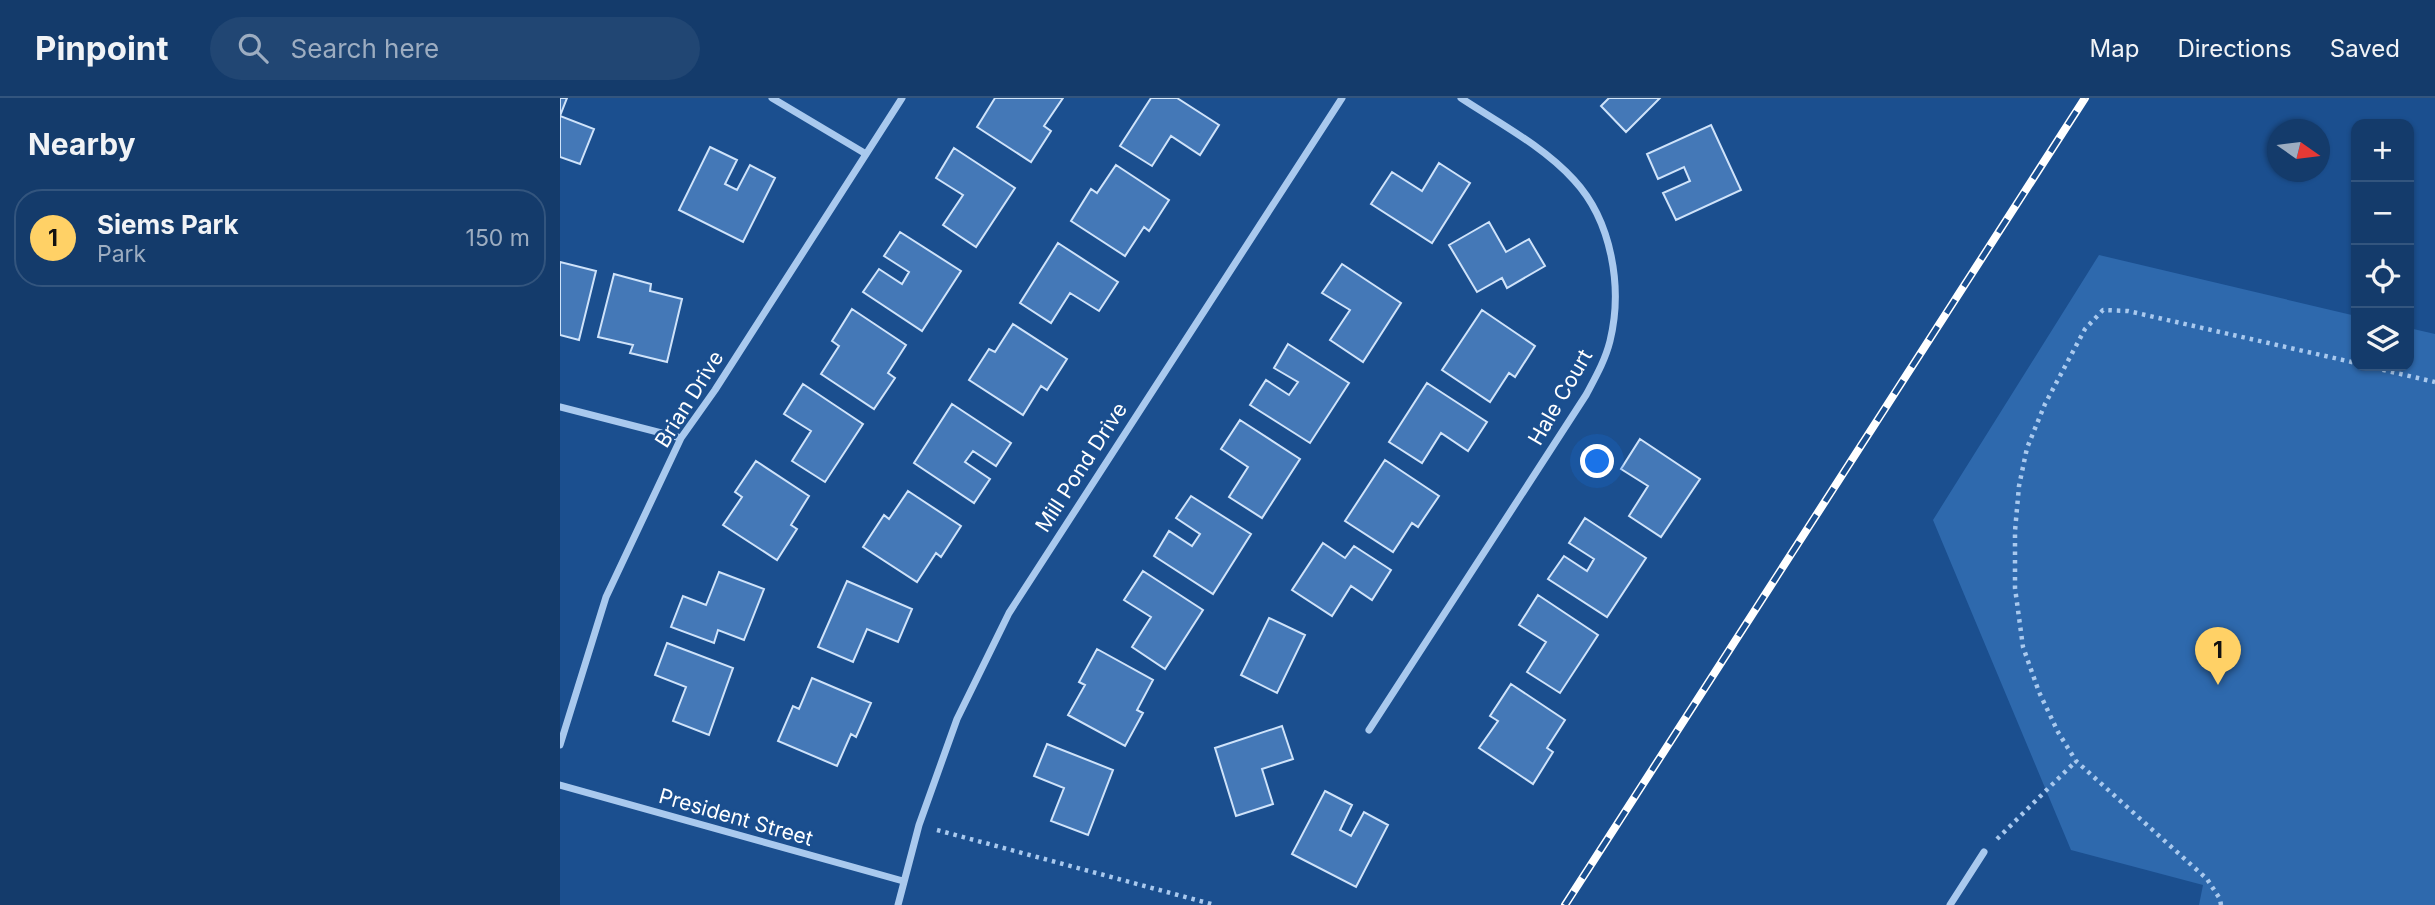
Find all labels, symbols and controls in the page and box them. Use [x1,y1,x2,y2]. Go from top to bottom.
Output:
search box [210,17,700,80]
text: Pinpoint [35,28,168,68]
icon: search [234,29,272,67]
text: Search here [290,33,439,64]
text: Map [2090,34,2139,63]
text: Directions [2177,34,2292,63]
text: Saved [2330,34,2400,63]
north arrow [2267,119,2330,182]
map controls [2351,119,2414,371]
button: + [2351,119,2414,182]
text: Nearby [28,126,136,162]
button: − [2351,182,2414,245]
text: Siems Park [97,209,239,240]
text: 1 [48,224,58,252]
text: 150 m [466,224,530,252]
text: Park [97,240,146,268]
button: locate [2351,245,2414,308]
button: layers [2351,308,2414,371]
street label: Hale Court [1523,345,1597,449]
street label: Brian Drive [649,346,729,452]
street label: Mill Pond Drive [1030,398,1132,536]
your location [1580,444,1614,478]
pin: 1 [2195,627,2241,685]
street label: President Street [656,783,816,851]

